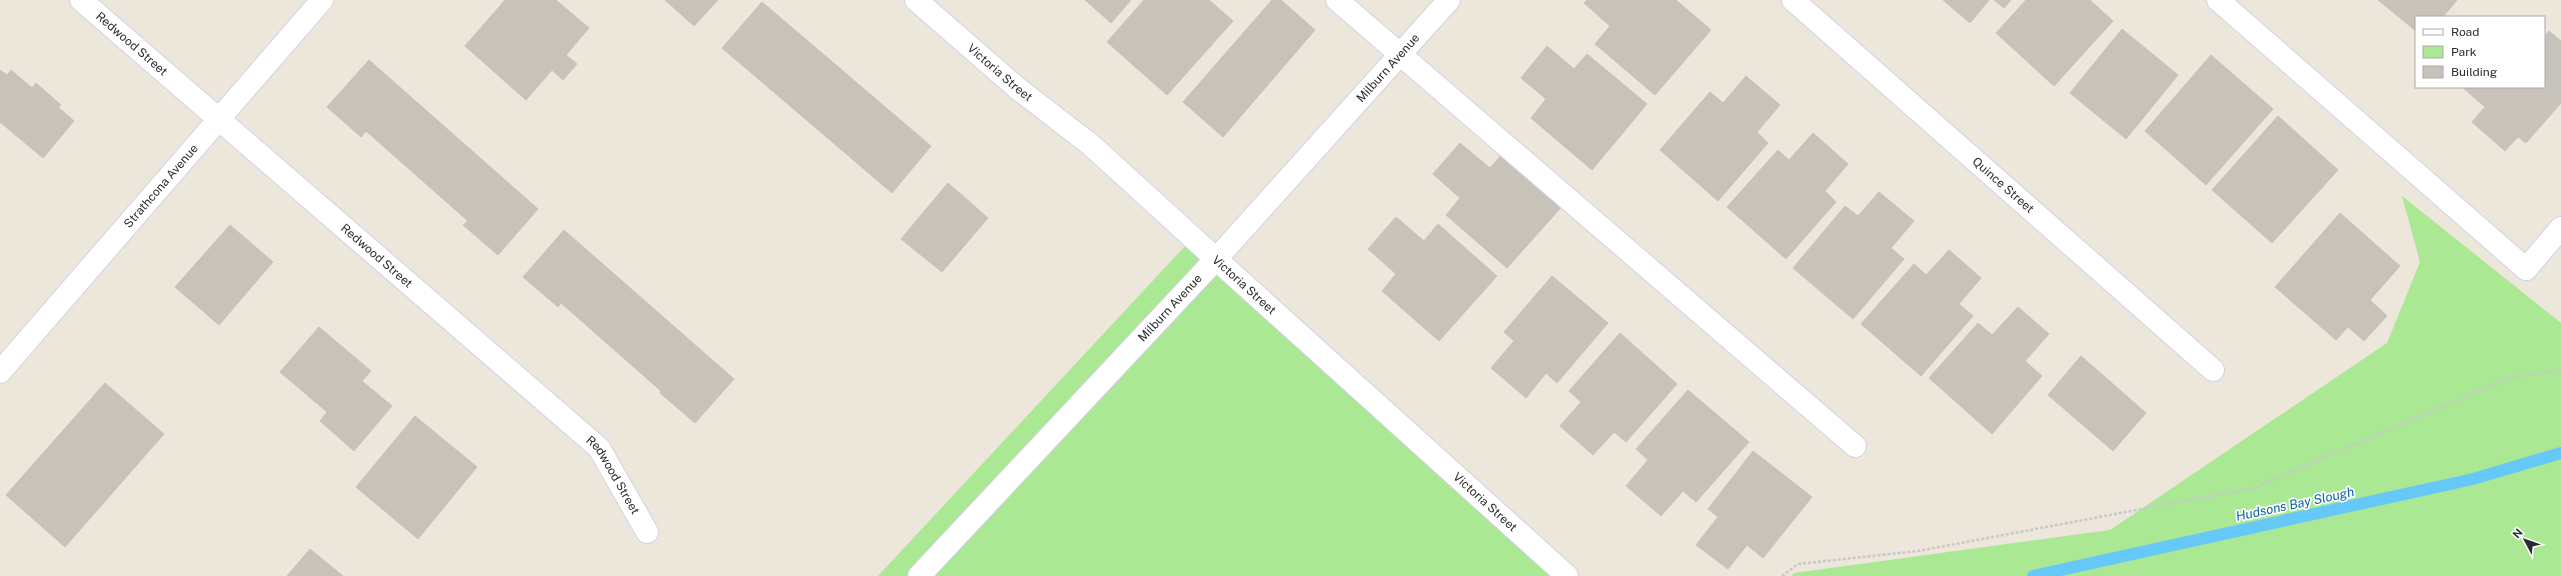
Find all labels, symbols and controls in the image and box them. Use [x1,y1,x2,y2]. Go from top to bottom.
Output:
street label: Redwood Street [93,9,171,79]
legend [2415,16,2545,88]
text: Road [2451,25,2479,39]
street label: Milburn Avenue [1354,31,1423,105]
street label: Victoria Street [965,41,1035,104]
text: Park [2451,45,2477,59]
text: Building [2451,65,2497,79]
street label: Strathcona Avenue [121,141,201,231]
street label: Quince Street [1969,154,2037,216]
street label: Redwood Street [338,221,416,291]
street label: Victoria Street [1209,253,1279,317]
street label: Milburn Avenue [1135,271,1205,345]
street label: Redwood Street [583,433,643,517]
street label: Victoria Street [1450,470,1520,535]
water label: Hudsons Bay Slough [2234,484,2356,524]
north arrow [2505,520,2545,560]
text: N [2510,526,2525,541]

